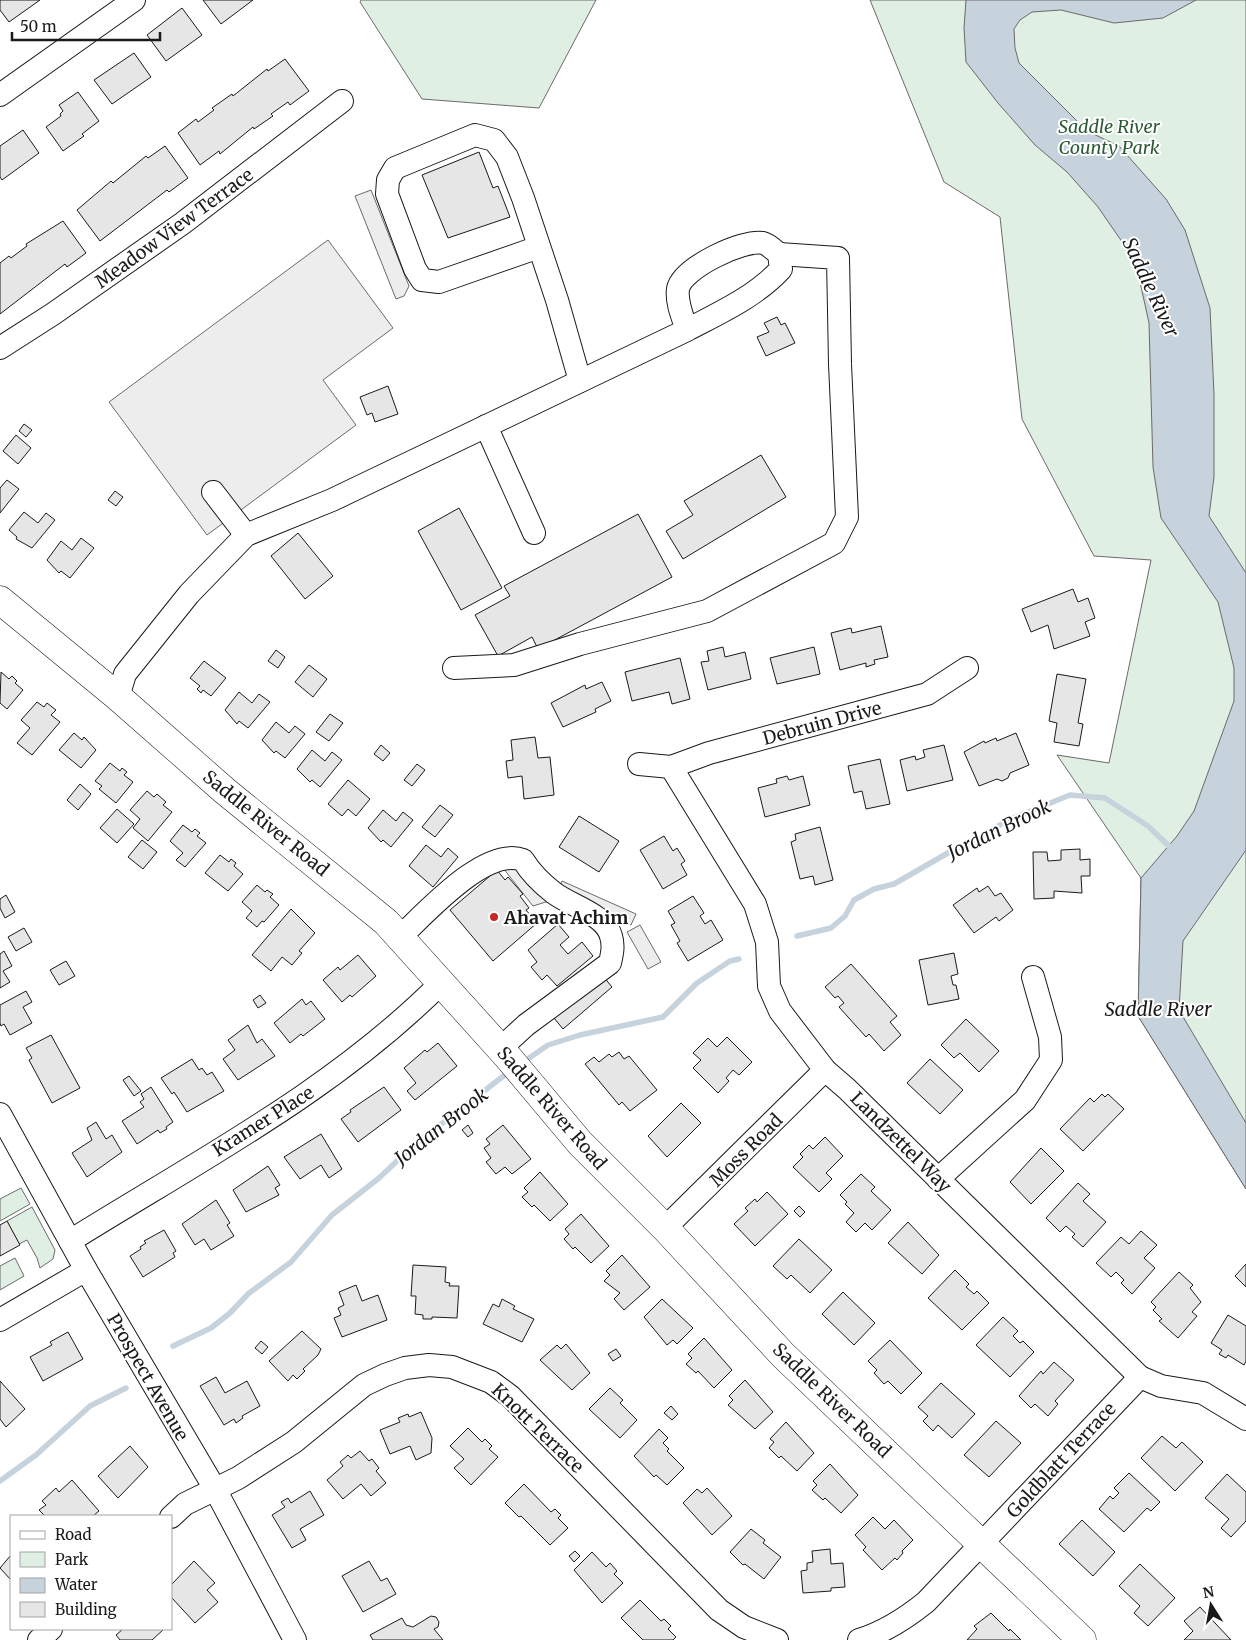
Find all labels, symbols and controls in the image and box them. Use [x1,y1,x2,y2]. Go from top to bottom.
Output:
scale bar [12,10,160,42]
text: 50 m [20,17,57,36]
park label: Saddle River County Park [1058,115,1160,159]
street label: Meadow View Terrace [90,163,258,293]
water label: Saddle River [1117,233,1185,341]
street label: Debruin Drive [760,696,884,750]
street label: Saddle River Road [198,765,334,881]
water label: Jordan Brook [942,793,1055,865]
place label: Ahavat Achim [503,906,628,929]
marker: Ahavat Achim [488,911,500,923]
water label: Saddle River [1104,997,1212,1021]
street label: Saddle River Road [492,1042,612,1174]
street label: Kramer Place [208,1081,318,1161]
water label: Jordan Brook [388,1082,493,1171]
street label: Landzettel Way [846,1087,957,1198]
street label: Moss Road [705,1109,787,1191]
street label: Prospect Avenue [102,1309,194,1445]
street label: Saddle River Road [768,1338,896,1462]
street label: Knott Terrace [487,1378,589,1478]
street label: Goldblatt Terrace [1002,1397,1120,1523]
legend [10,1515,172,1630]
text: Road [55,1525,91,1544]
text: Park [55,1550,89,1569]
text: Water [54,1575,98,1594]
north arrow [1186,1580,1236,1630]
text: N [1201,1582,1216,1602]
text: Building [55,1600,117,1619]

